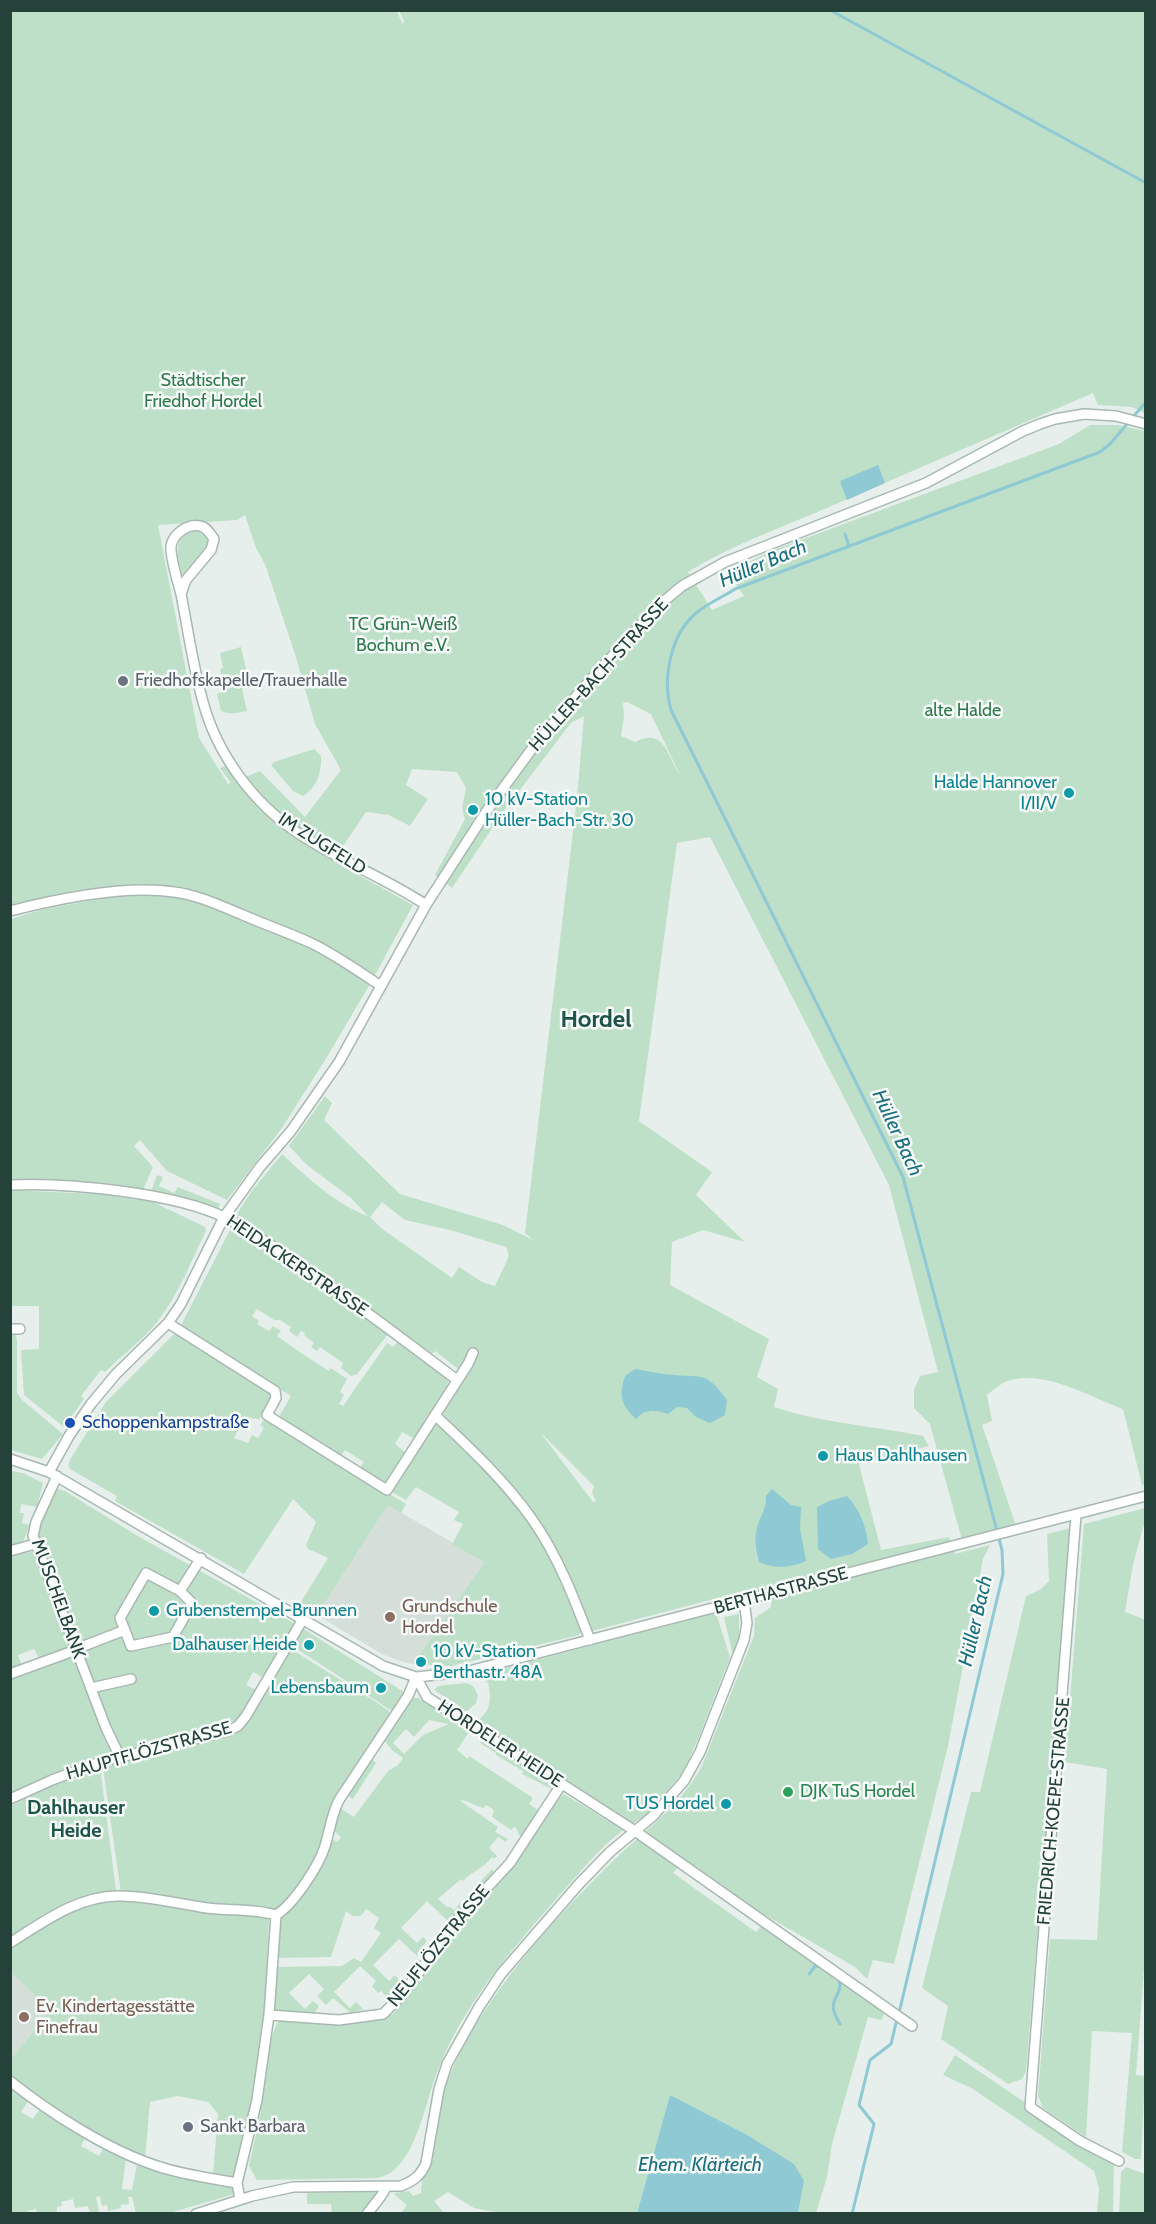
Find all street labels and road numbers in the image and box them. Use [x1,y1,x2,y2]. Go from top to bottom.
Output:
street label: HÜLLER-BACH-STRASSE [525,594,673,756]
street label: IM ZUGFELD [274,808,370,880]
street label: HEIDACKERSTRASSE [222,1211,372,1321]
street label: MUSCHELBANK [26,1536,90,1662]
street label: BERTHASTRASSE [712,1563,850,1619]
street label: HORDELER HEIDE [433,1696,567,1792]
street label: FRIEDRICH-KOEPE-STRASSE [1033,1696,1075,1926]
street label: HAUPTFLÖZSTRASSE [64,1717,234,1785]
street label: NEUFLÖZSTRASSE [383,1881,495,2011]

